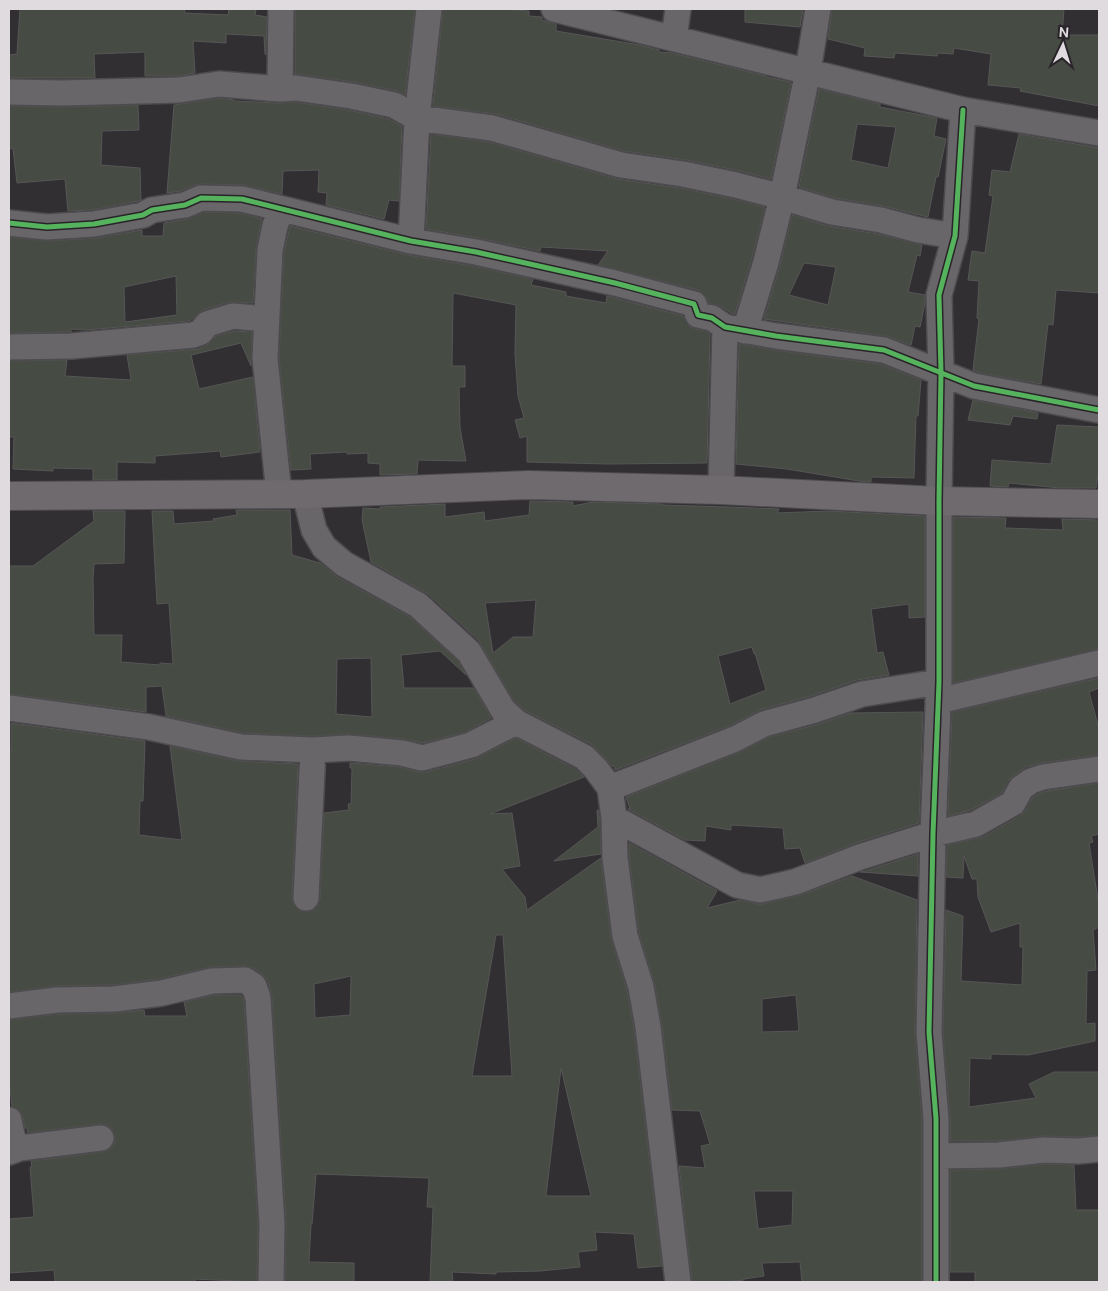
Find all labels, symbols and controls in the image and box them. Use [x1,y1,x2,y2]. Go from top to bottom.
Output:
north arrow [1038,20,1088,70]
text: N [1058,23,1070,41]

